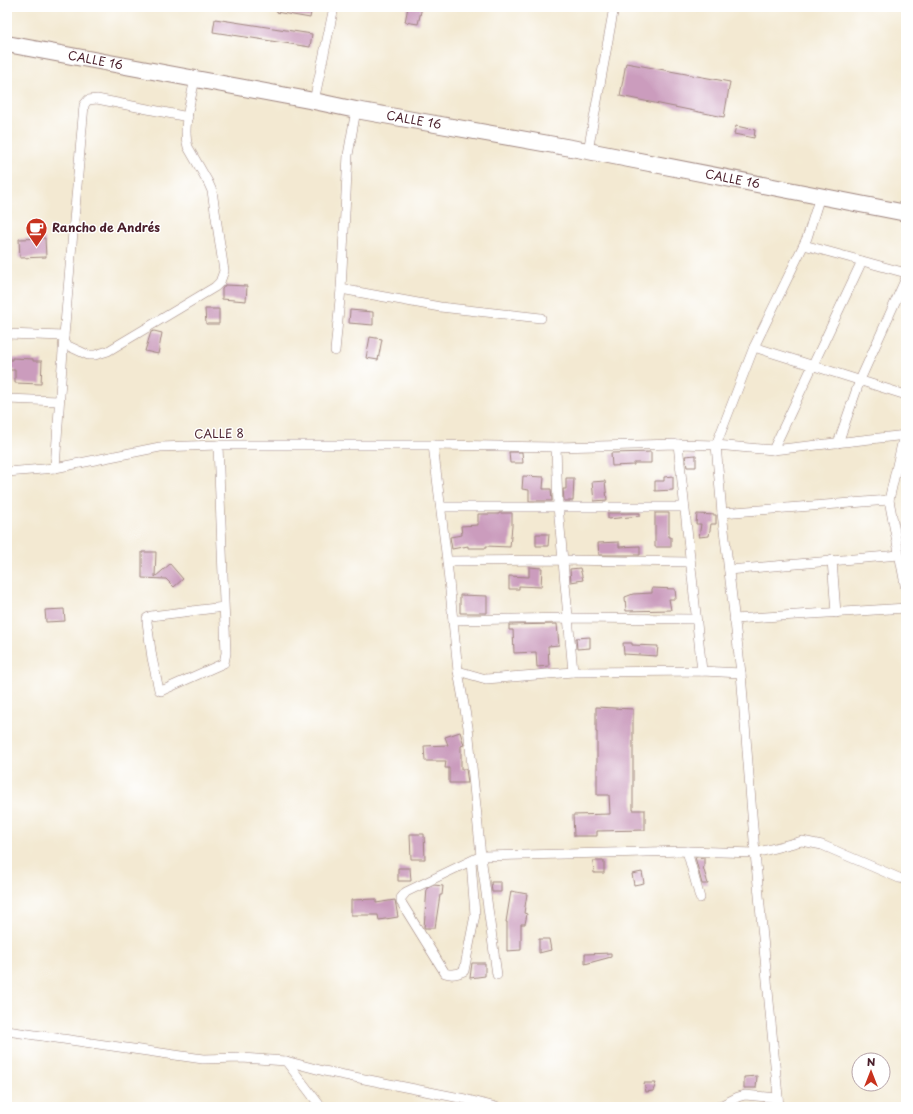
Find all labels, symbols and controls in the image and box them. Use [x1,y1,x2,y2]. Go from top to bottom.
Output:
street label: CALLE 16 [67,46,125,73]
street label: CALLE 16 [385,106,443,133]
street label: CALLE 16 [704,164,762,192]
cafe icon: Rancho de Andrés [24,215,50,248]
place label: Rancho de Andrés [52,218,160,236]
street label: CALLE 8 [194,424,244,442]
north arrow [851,1052,891,1092]
text: N [867,1053,876,1070]

